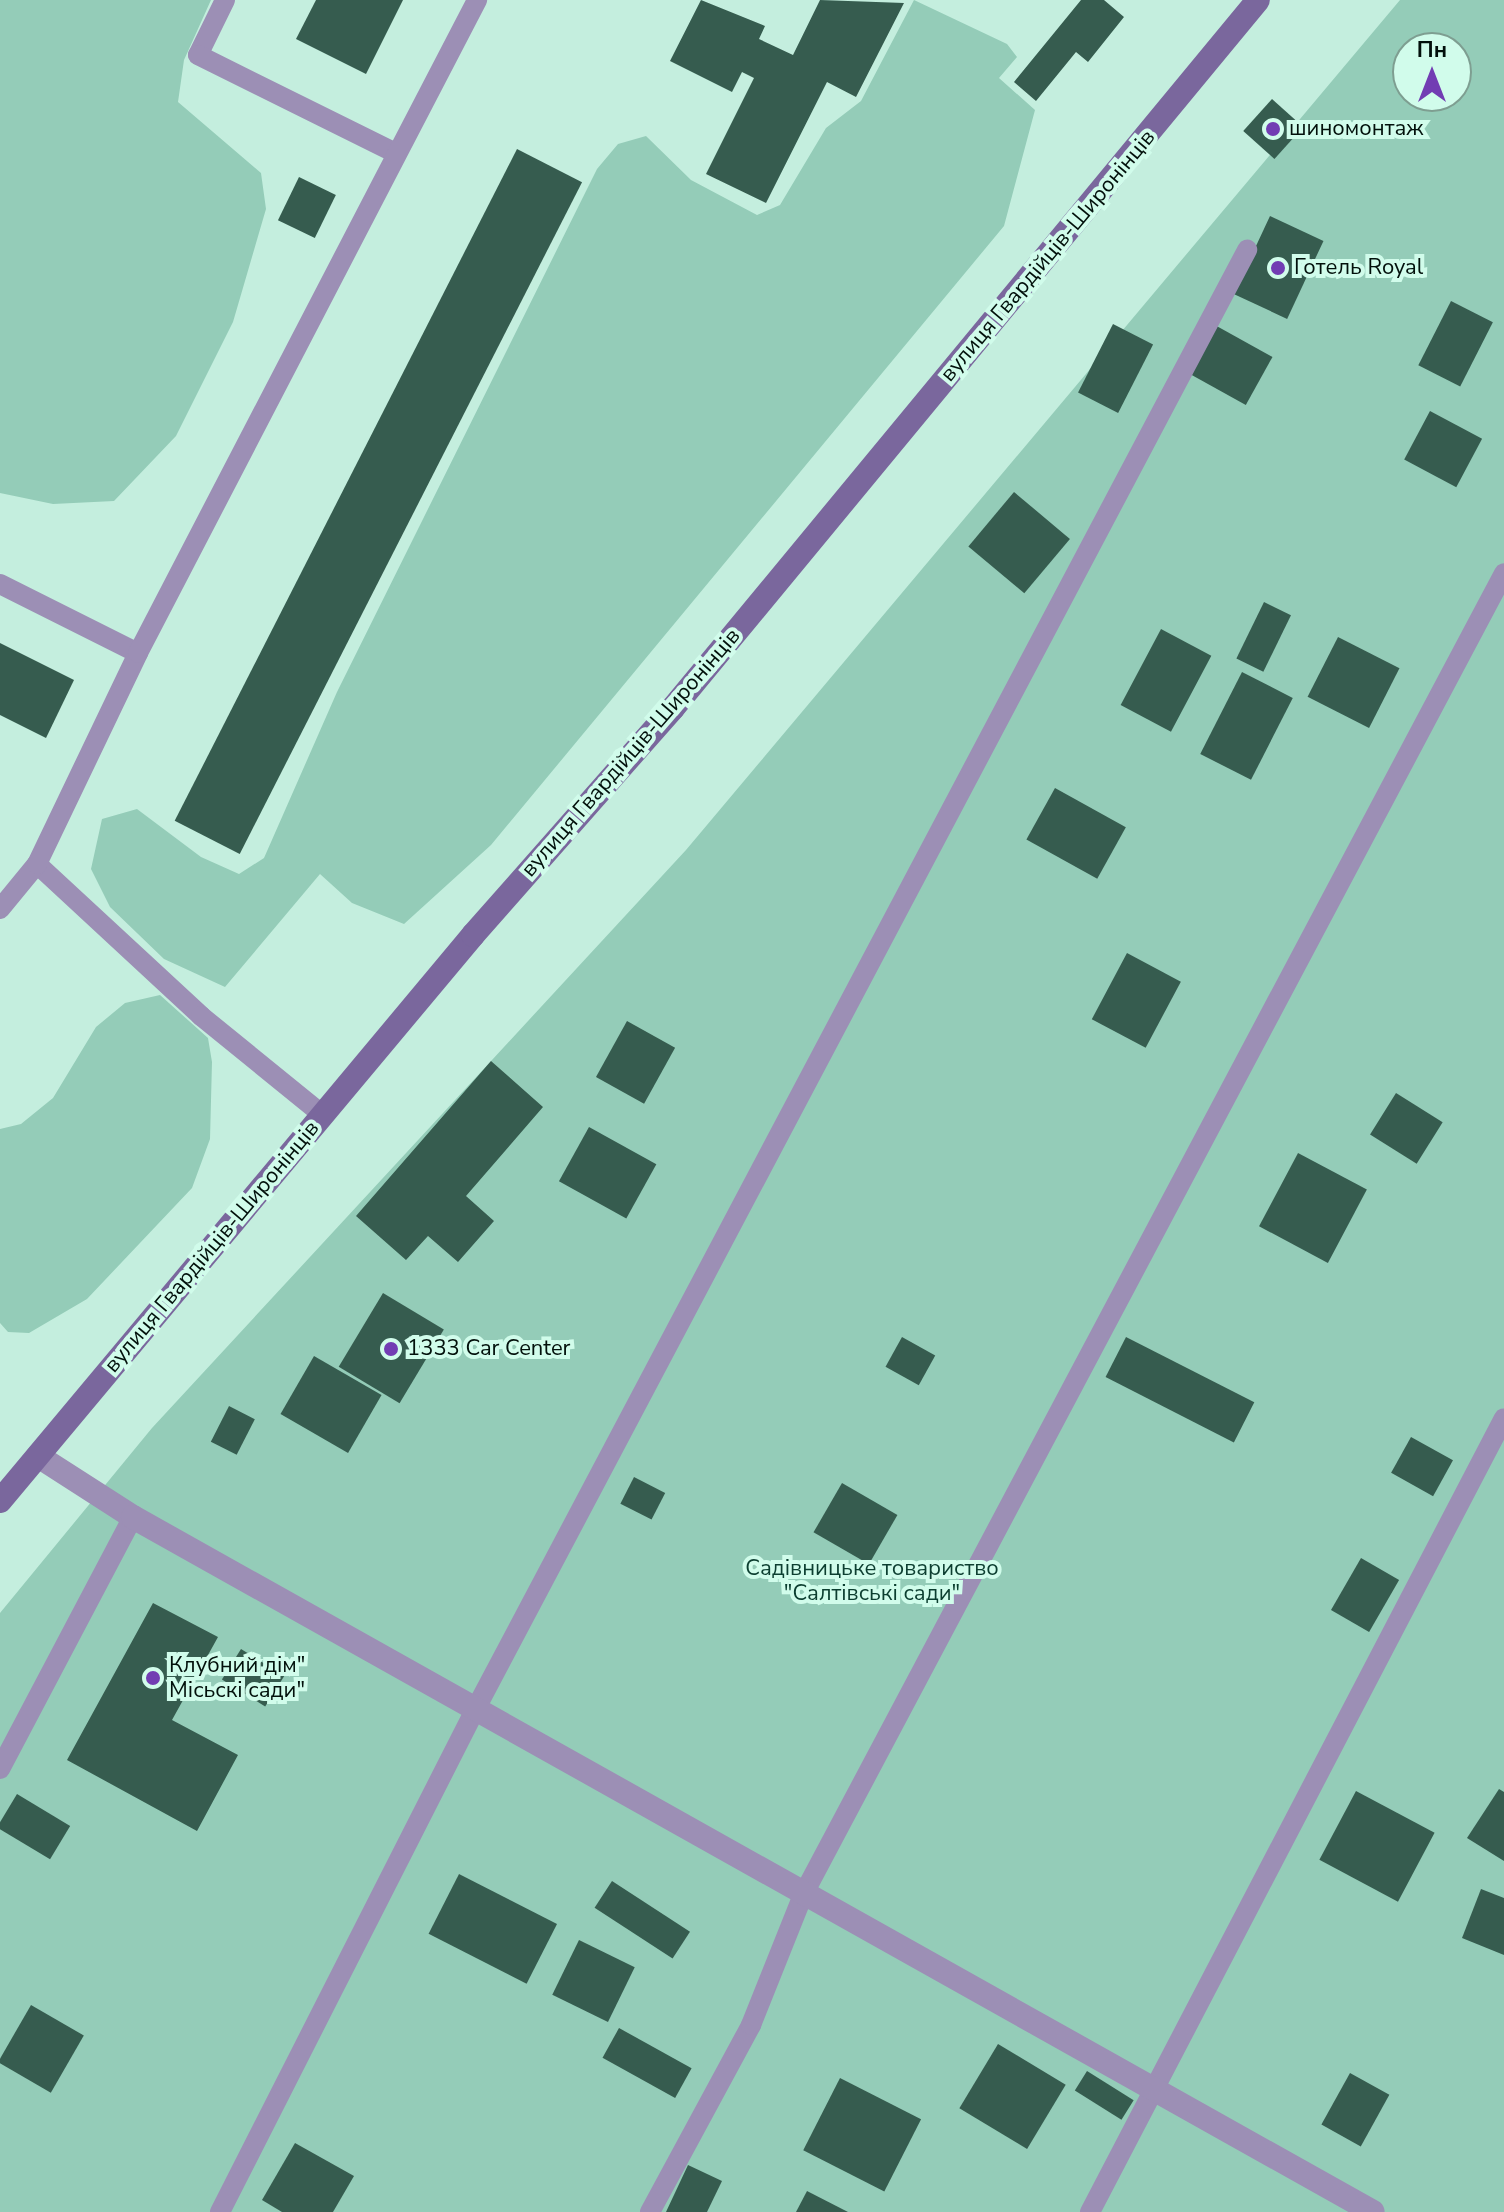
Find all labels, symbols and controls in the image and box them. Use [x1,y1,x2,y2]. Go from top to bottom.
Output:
north arrow [1392,32,1472,112]
text: Пн [1417,35,1447,65]
place label: шиномонтаж [1289,116,1424,142]
marker: шиномонтаж [1264,120,1282,138]
street label: вулиця Гвардійців-Широнінців [935,125,1161,387]
place label: Готель Royal [1294,255,1423,281]
marker: Готель Royal [1269,259,1287,277]
street label: вулиця Гвардійців-Широнінців [516,623,746,883]
street label: вулиця Гвардійців-Широнінців [99,1116,325,1378]
place label: 1333 Car Center [407,1336,570,1362]
marker: 1333 Car Center [382,1340,400,1358]
park label: Садівницьке товариство "Салтівські сади" [745,1555,999,1606]
place label: Клубний дім" Місьскі сади" [169,1652,305,1704]
marker: Клубний дім" Місьскі сади" [144,1669,162,1687]

